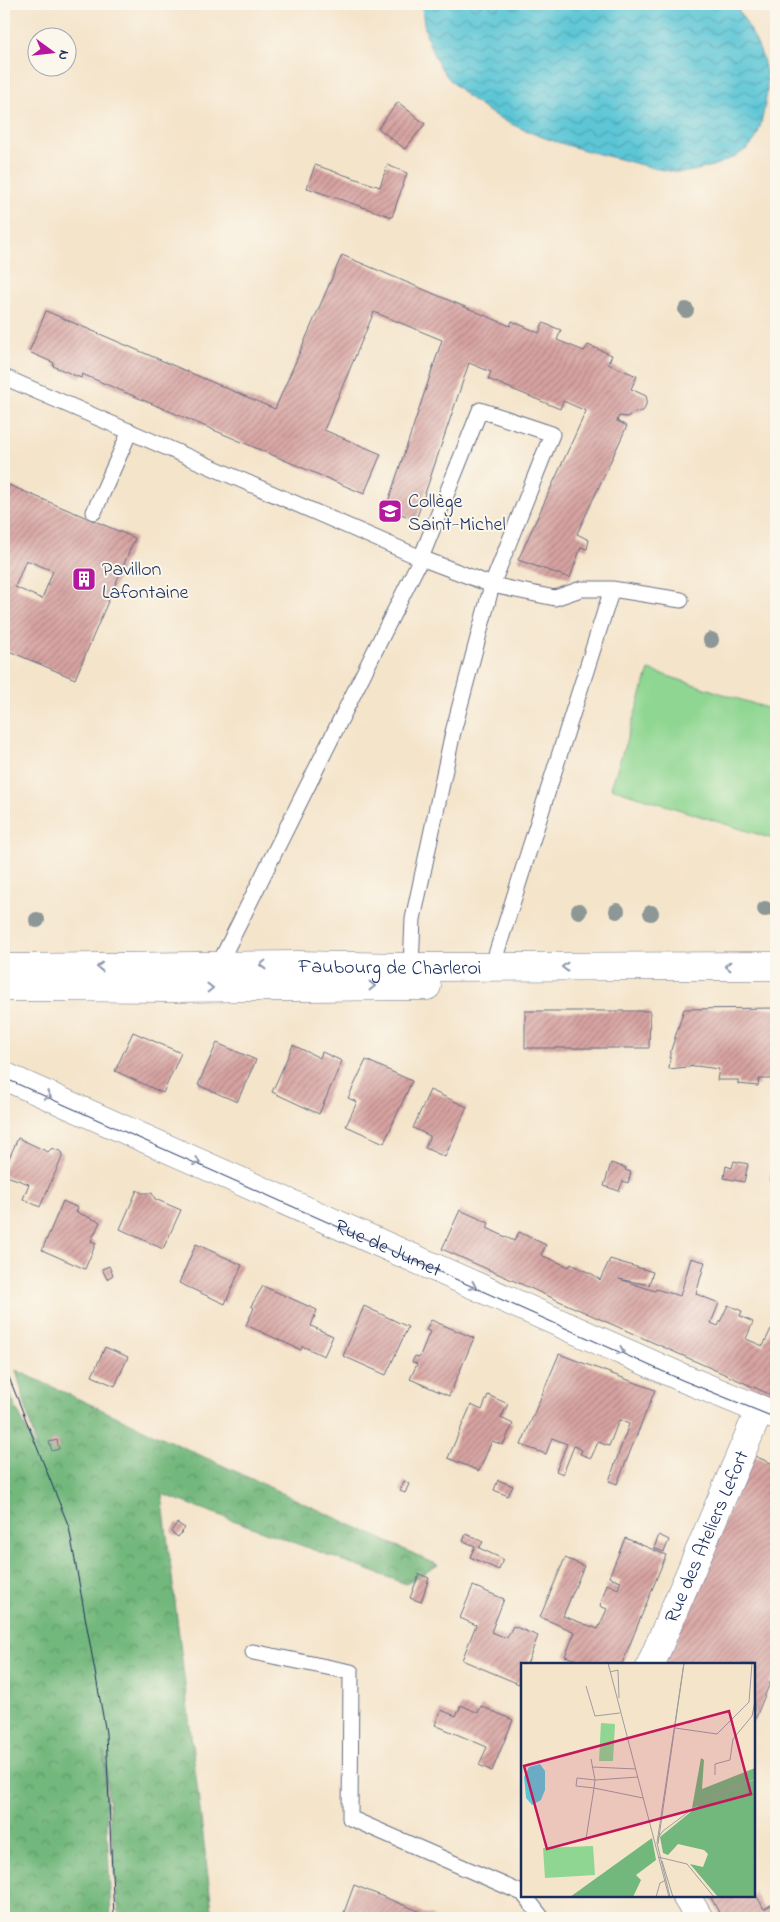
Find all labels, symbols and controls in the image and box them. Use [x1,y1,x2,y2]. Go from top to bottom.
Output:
north arrow [28,28,78,78]
text: N [52,48,74,62]
place label: Collège Saint-Michel [408,488,506,540]
school or university icon: Collège Saint-Michel [377,498,403,524]
place label: Pavillon Lafontaine [102,556,189,608]
building icon: Pavillon Lafontaine [71,566,97,592]
street label: Faubourg de Charleroi [297,953,482,984]
one-way arrow [258,960,266,970]
one-way arrow [723,961,731,971]
one-way arrow [96,962,104,972]
one-way arrow [561,962,568,972]
one-way arrow [369,981,377,991]
one-way arrow [206,983,214,993]
one-way arrow [43,1089,52,1100]
one-way arrow [192,1156,201,1167]
street label: Rue de Jumet [330,1213,446,1286]
one-way arrow [468,1279,477,1290]
one-way arrow [616,1345,625,1356]
street label: Rue des Ateliers Lefort [658,1446,758,1628]
inset map [521,1663,755,1897]

